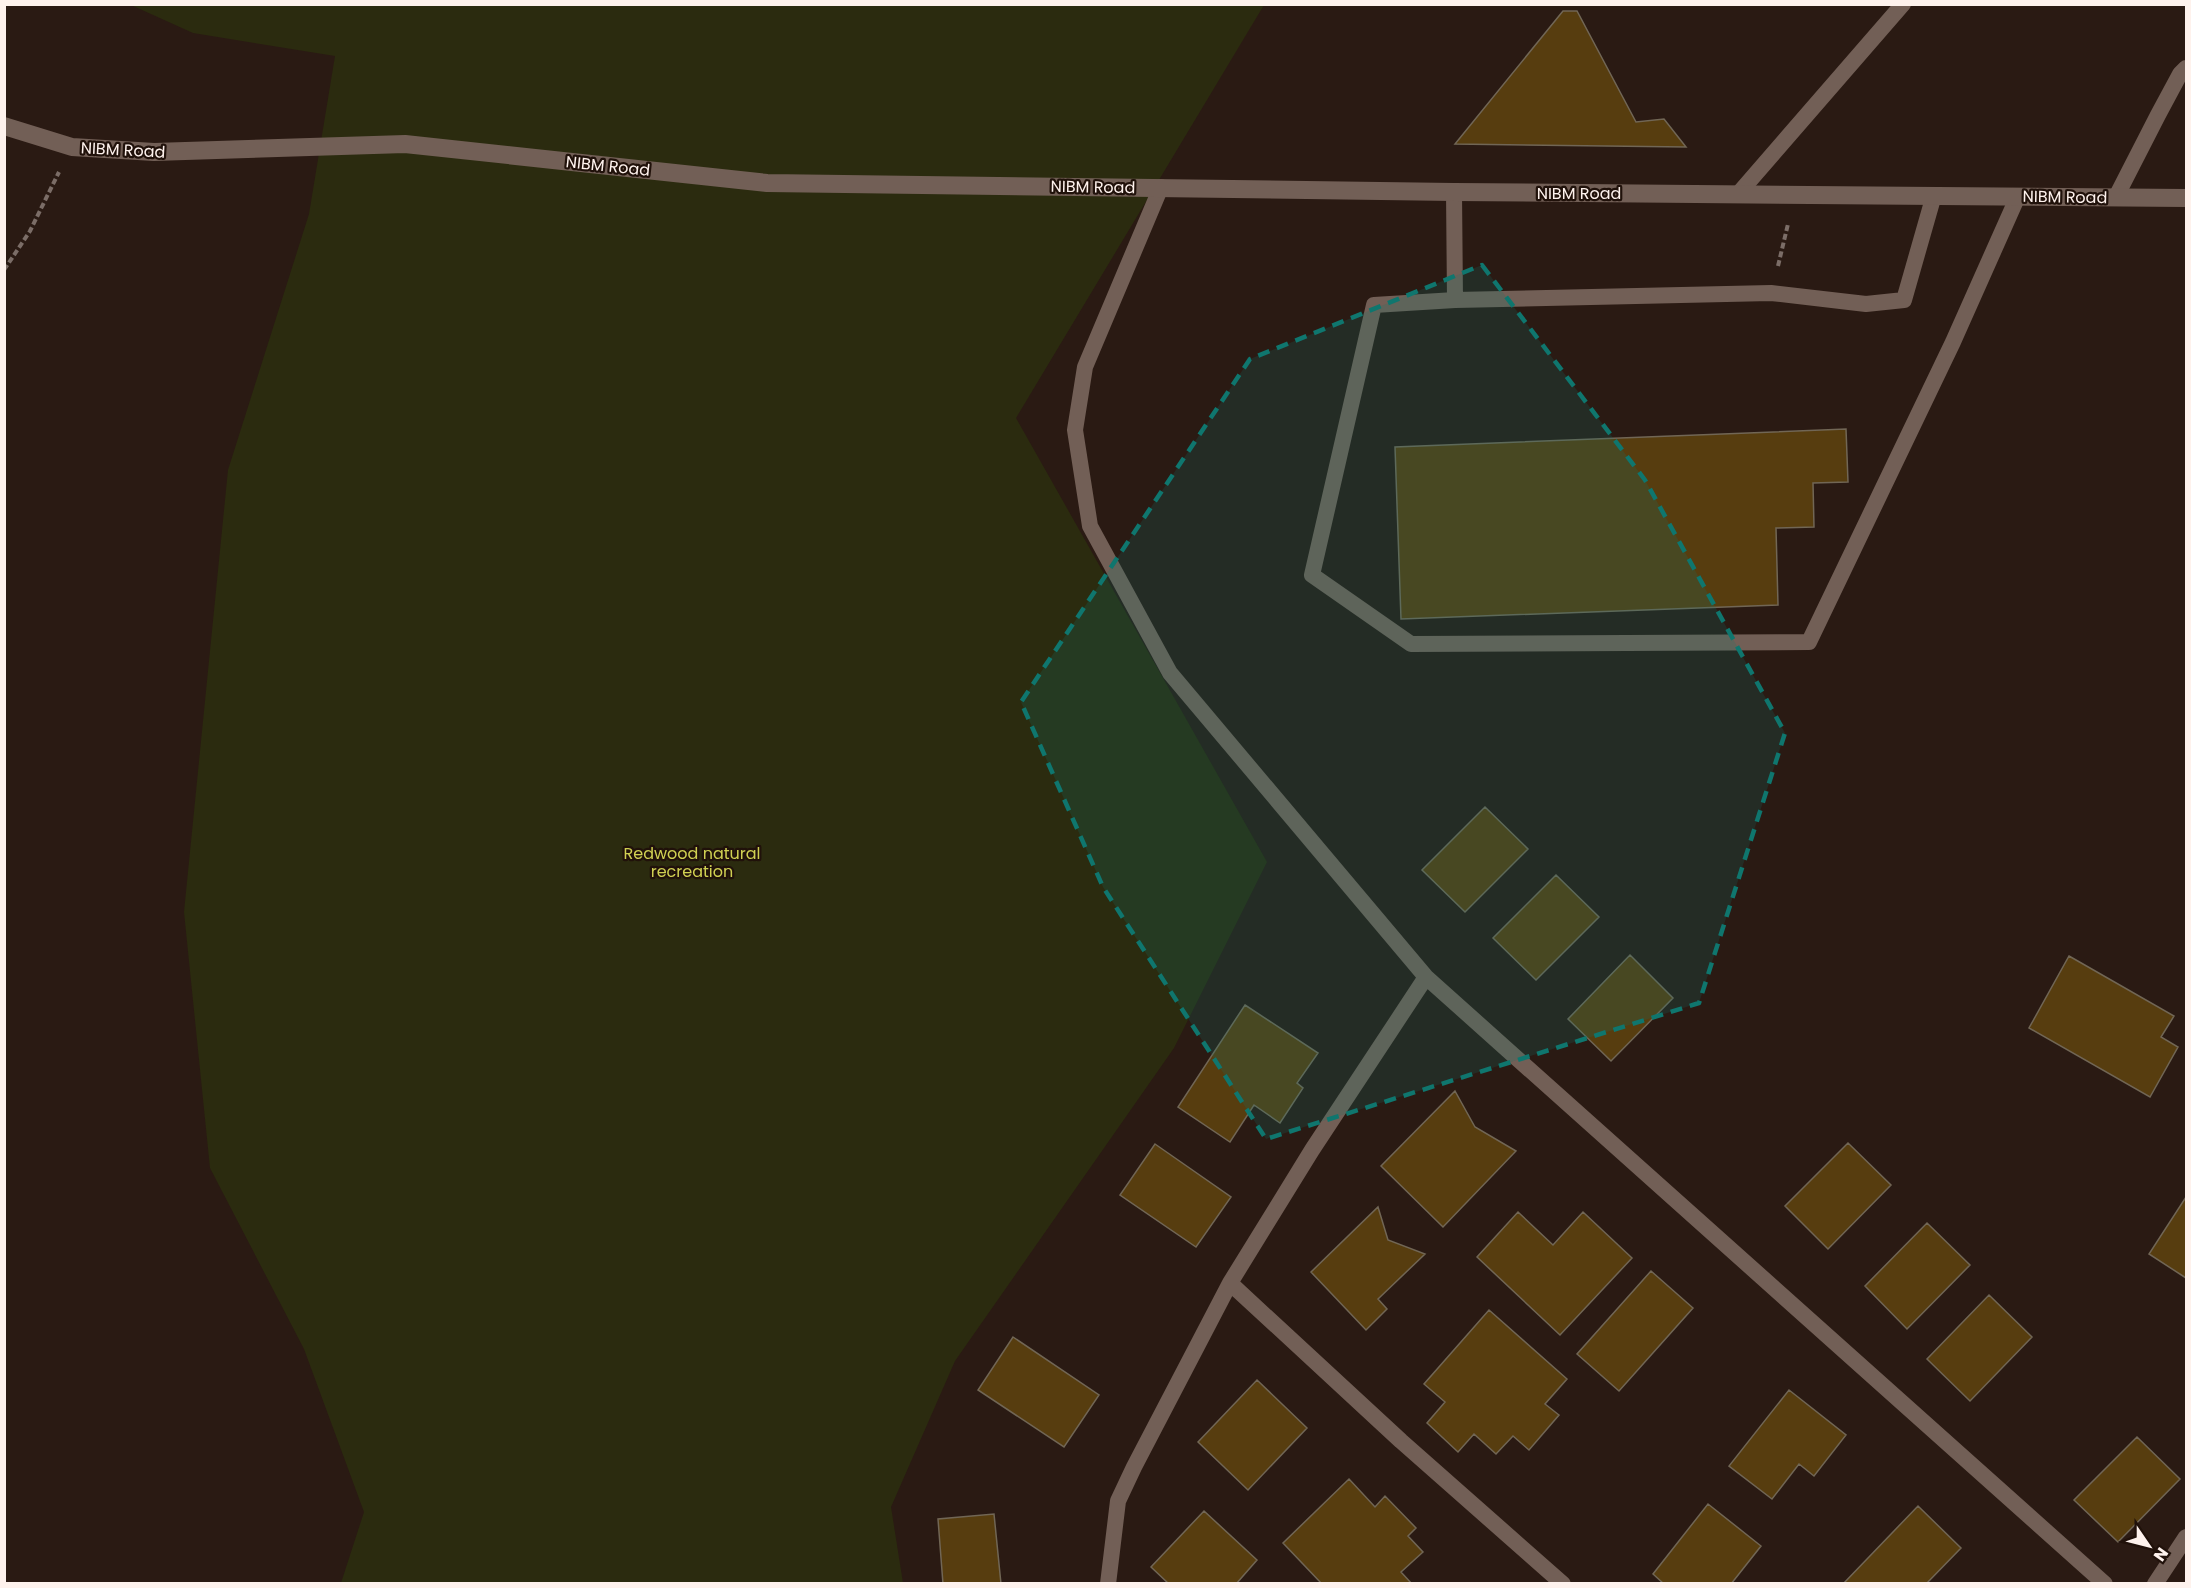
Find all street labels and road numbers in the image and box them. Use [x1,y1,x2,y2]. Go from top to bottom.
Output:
street label: NIBM Road [80,136,166,164]
street label: NIBM Road [565,150,651,182]
street label: NIBM Road [1050,175,1136,199]
street label: NIBM Road [1537,182,1621,205]
street label: NIBM Road [2022,185,2108,209]

